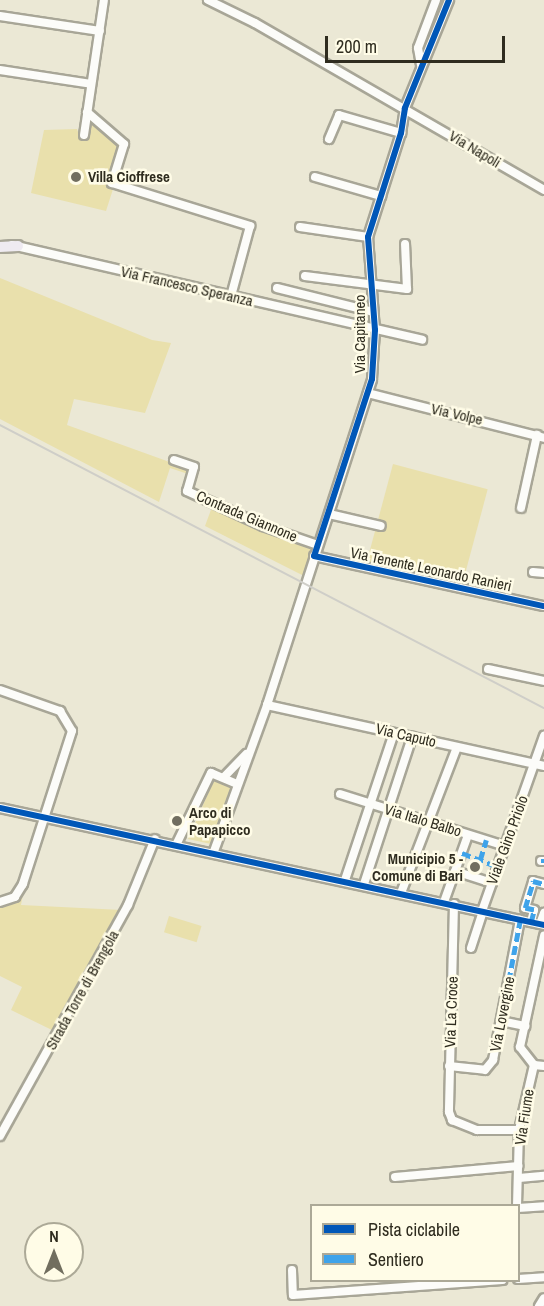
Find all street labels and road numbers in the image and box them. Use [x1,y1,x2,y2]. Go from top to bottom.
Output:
street label: Via Napoli [446,127,504,171]
street label: Via Francesco Speranza [119,262,255,310]
street label: Via Capitaneo [351,295,369,373]
street label: Via Volpe [429,399,485,429]
street label: Contrada Giannone [194,487,300,545]
street label: Via Tenente Leonardo Ranieri [349,543,513,595]
street label: Via Caputo [374,719,438,751]
street label: Viale Gino Priolo [483,793,531,887]
street label: Via Italo Balbo [382,800,464,840]
street label: Strada Torre di Brengola [42,927,122,1053]
street label: Via Lovergine [486,975,518,1053]
street label: Via La Croce [441,976,461,1048]
street label: Via Fiume [511,1088,537,1146]

